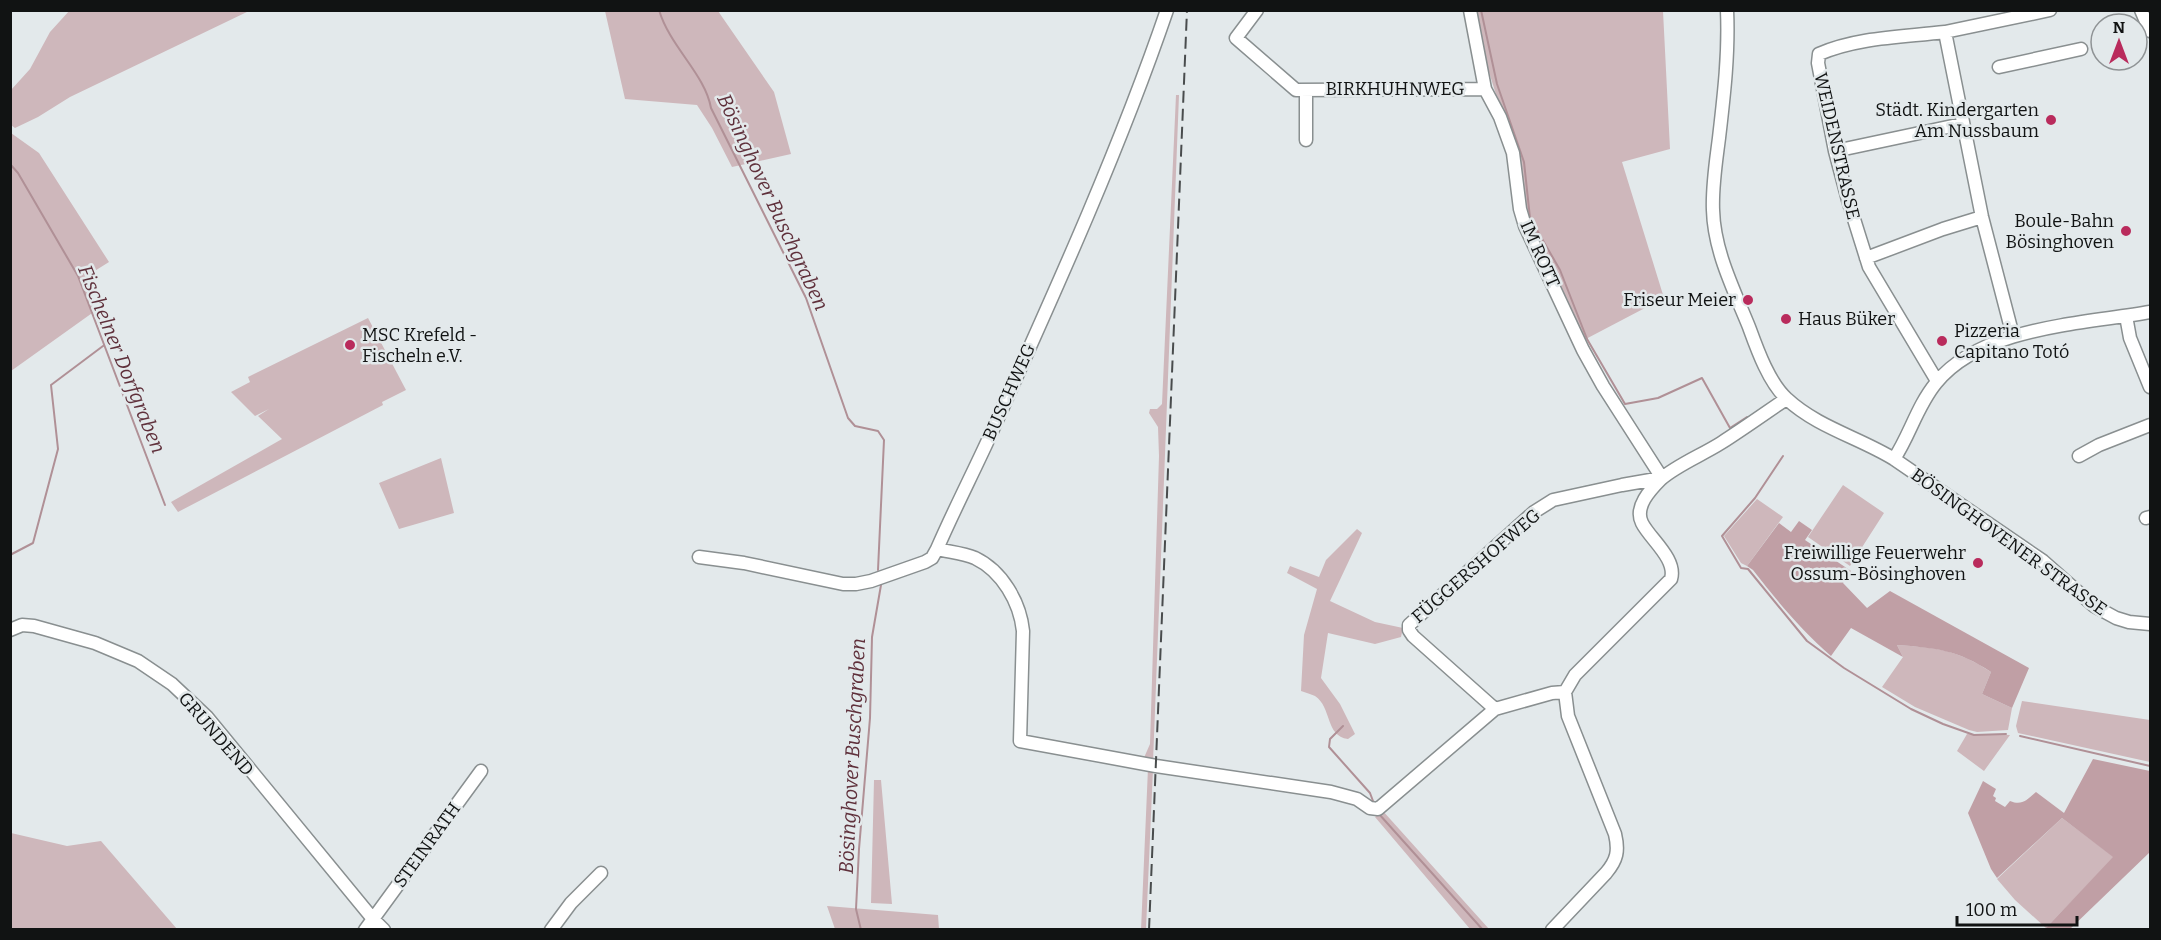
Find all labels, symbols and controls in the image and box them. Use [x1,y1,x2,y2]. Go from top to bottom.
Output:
north arrow [2089,12,2149,72]
text: N [2113,18,2125,37]
street label: WEIDENSTRASSE [1809,70,1865,222]
street label: BIRKHUHNWEG [1325,78,1465,100]
water label: Bösinghover Buschgraben [712,90,834,314]
place label: Städt. Kindergarten Am Nussbaum [1875,99,2040,142]
marker: Städt. Kindergarten Am Nussbaum [2044,113,2058,127]
place label: Boule-Bahn Bösinghoven [2005,210,2115,253]
street label: IM ROTT [1515,217,1565,291]
marker: Boule-Bahn Bösinghoven [2119,224,2133,238]
water label: Fischelner Dorfgraben [72,261,171,457]
place label: Friseur Meier [1623,289,1736,311]
marker: Friseur Meier [1741,293,1755,307]
place label: Haus Büker [1798,308,1895,330]
marker: Haus Büker [1779,312,1793,326]
place label: Pizzeria Capitano Totó [1954,320,2069,363]
place label: MSC Krefeld - Fischeln e.V. [362,324,477,367]
marker: Pizzeria Capitano Totó [1935,334,1949,348]
marker: MSC Krefeld - Fischeln e.V. [343,338,357,352]
street label: BUSCHWEG [978,340,1040,444]
street label: BÖSINGHOVENER STRASSE [1907,464,2111,620]
street label: FÜGGERSHOFWEG [1407,504,1545,628]
place label: Freiwillige Feuerwehr Ossum-Bösinghoven [1784,542,1967,585]
marker: Freiwillige Feuerwehr Ossum-Bösinghoven [1971,556,1985,570]
water label: Bösinghover Buschgraben [834,637,870,875]
street label: GRUNDEND [174,688,258,780]
street label: STEINRATH [389,798,465,892]
scale bar [1957,889,2077,927]
text: 100 m [1966,899,2017,921]

